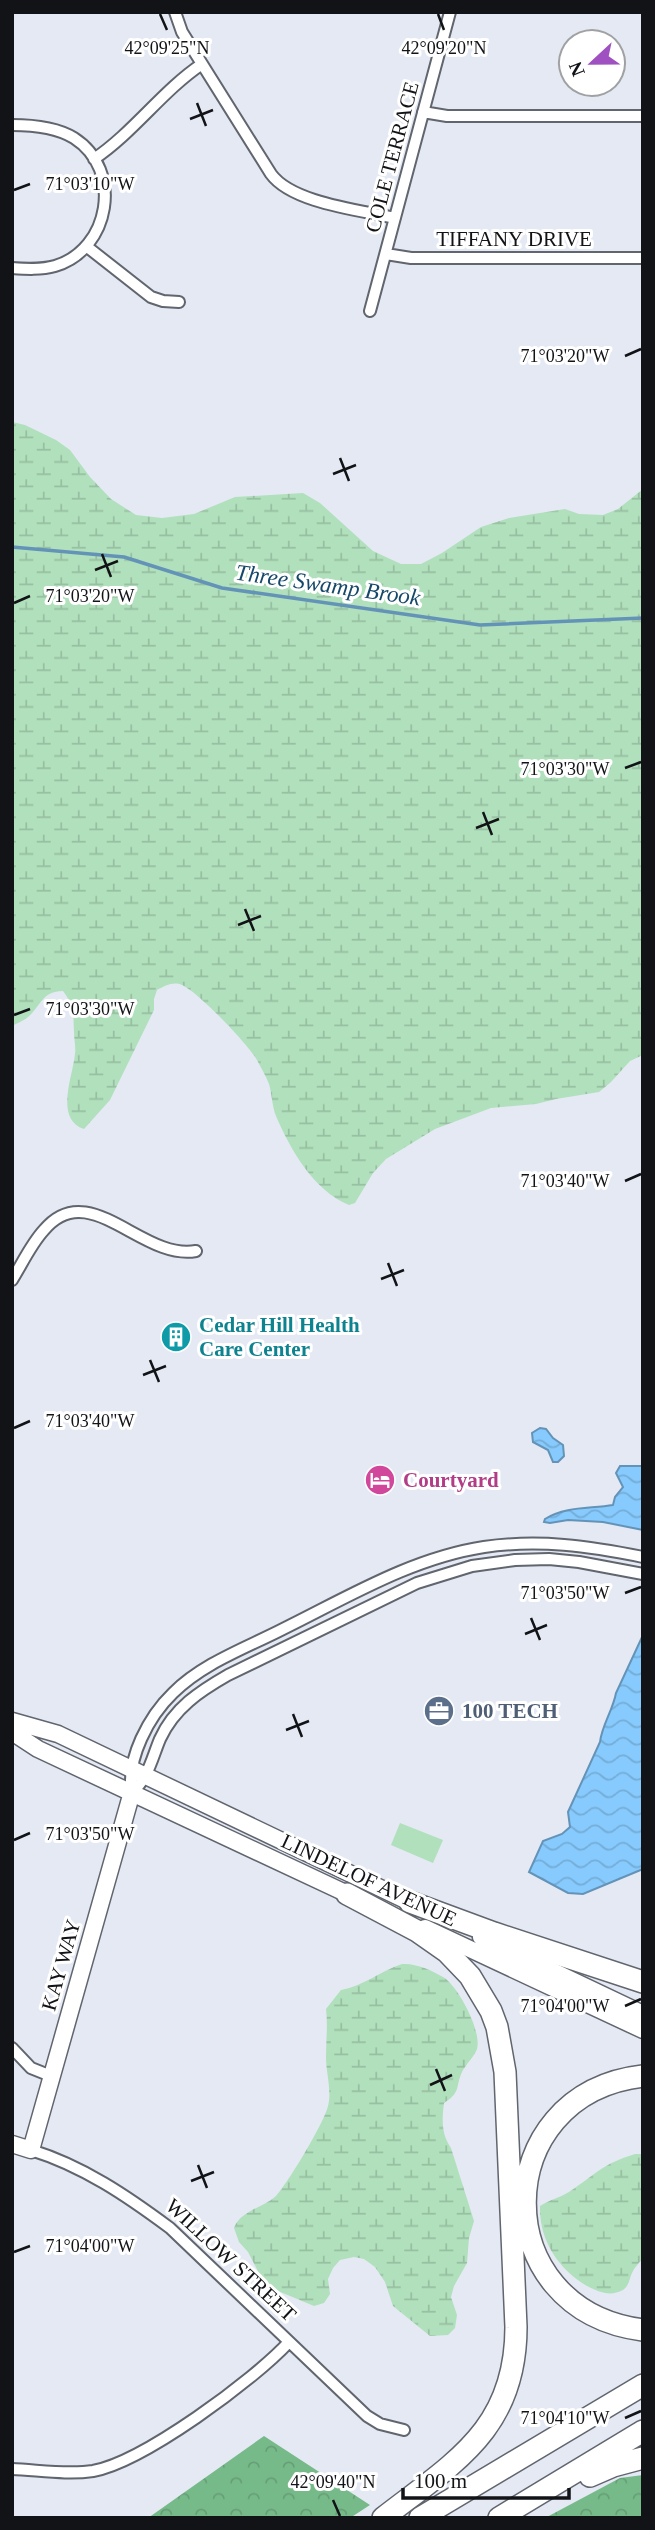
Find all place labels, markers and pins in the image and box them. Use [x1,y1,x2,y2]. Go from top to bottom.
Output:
place label: Cedar Hill Health Care Center [199,1313,360,1361]
building icon: Cedar Hill Health Care Center [159,1320,193,1354]
hotel icon: Courtyard [363,1463,397,1497]
place label: Courtyard [403,1468,499,1492]
office icon: 100 TECH [422,1694,456,1728]
place label: 100 TECH [462,1699,558,1723]

